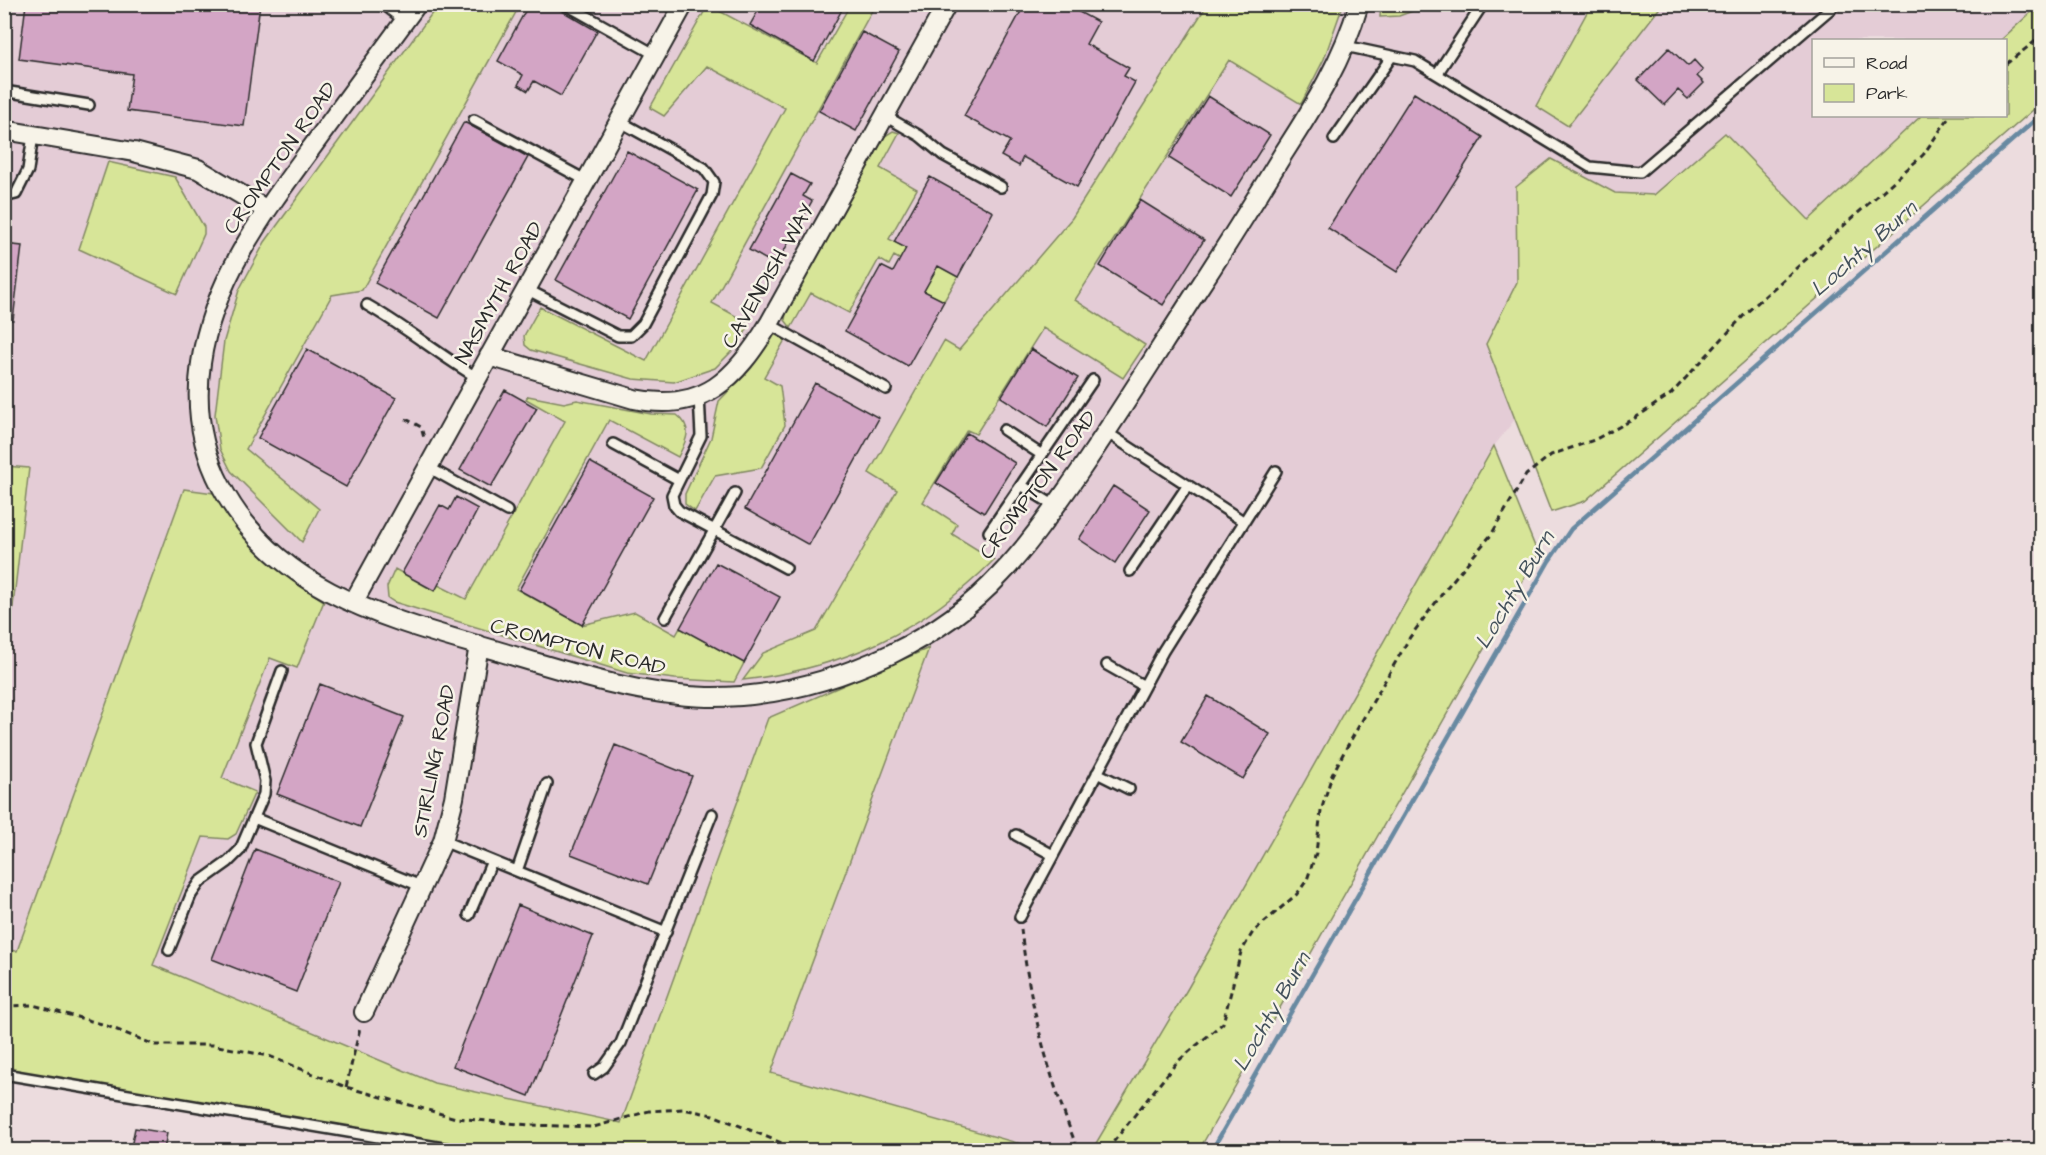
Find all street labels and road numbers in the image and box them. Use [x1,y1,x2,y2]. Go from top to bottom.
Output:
street label: CROMPTON ROAD [217,76,344,240]
street label: CAVENDISH WAY [715,198,821,354]
street label: NASMYTH ROAD [448,216,550,370]
street label: CROMPTON ROAD [972,404,1104,565]
street label: CROMPTON ROAD [487,611,669,683]
street label: STIRLING ROAD [405,682,463,840]

